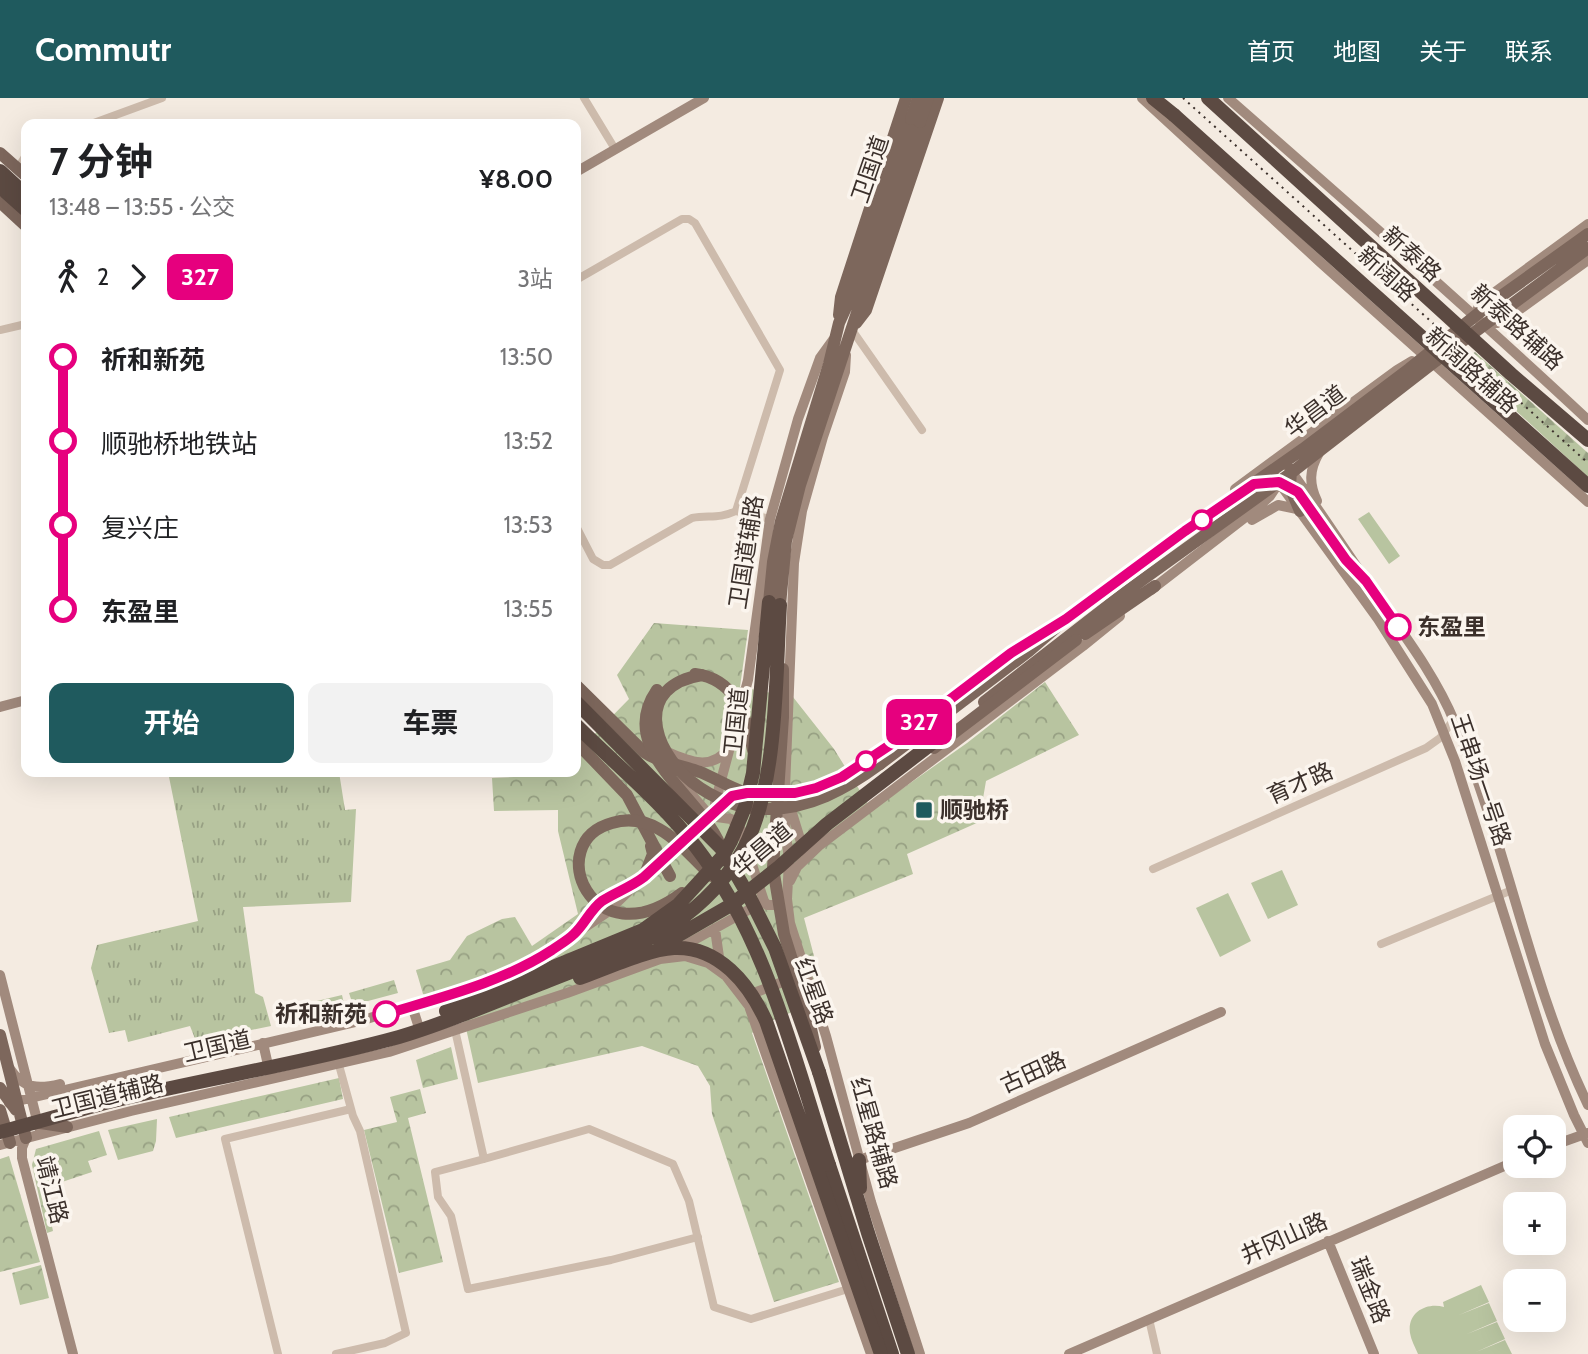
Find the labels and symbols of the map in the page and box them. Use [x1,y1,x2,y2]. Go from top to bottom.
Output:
street label: 卫国道 [846,132,894,206]
street label: 新泰路 [1377,221,1447,287]
street label: 新阔路 [1352,241,1422,307]
street label: 新泰路辅路 [1465,278,1569,376]
street label: 新阔路辅路 [1420,321,1524,419]
street label: 华昌道 [1279,379,1351,443]
street label: 卫国道辅路 [723,493,769,611]
unlabelled marker [1192,510,1212,530]
place label: 东盈里 [1417,613,1486,641]
marker: 东盈里 [1385,614,1411,640]
street label: 卫国道 [718,686,754,758]
line badge: 327 [879,699,959,745]
street label: 王串场一号路 [1445,710,1517,850]
unlabelled marker [856,751,876,771]
street label: 育才路 [1263,756,1337,810]
place label: 顺驰桥 [940,796,1009,824]
marker: 顺驰桥 [914,800,934,820]
street label: 华昌道 [727,816,797,882]
street label: 红星路 [789,954,839,1028]
place label: 祈和新苑 [275,1000,367,1028]
marker: 祈和新苑 [373,1001,399,1027]
street label: 卫国道 [180,1025,254,1067]
street label: 古田路 [996,1045,1070,1099]
street label: 卫国道辅路 [48,1069,166,1123]
street label: 红星路辅路 [845,1074,903,1192]
street label: 靖江路 [30,1153,74,1227]
street label: 井冈山路 [1236,1207,1332,1269]
street label: 瑞金路 [1344,1253,1396,1327]

